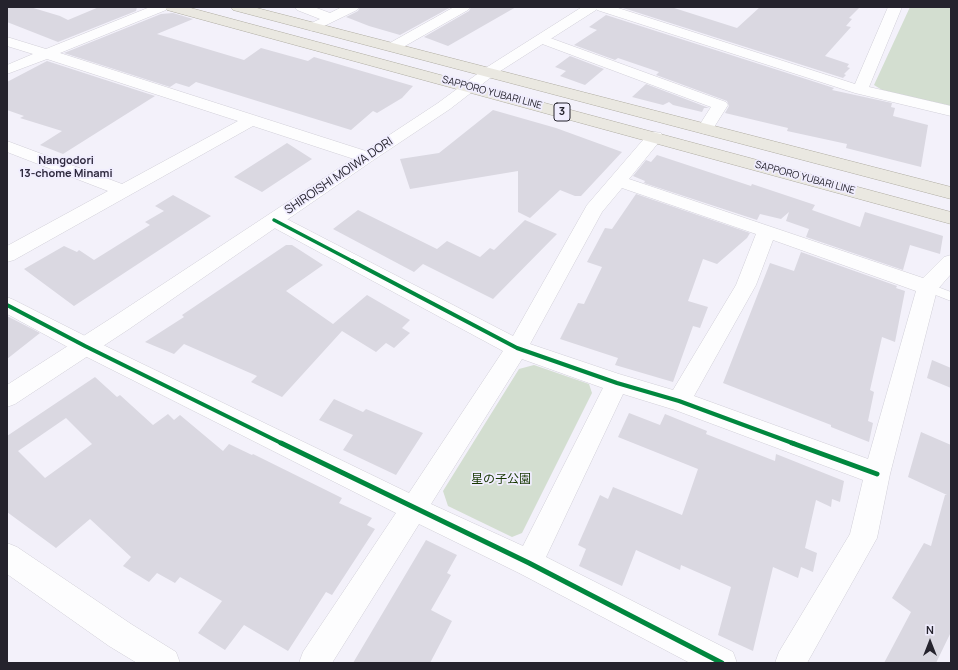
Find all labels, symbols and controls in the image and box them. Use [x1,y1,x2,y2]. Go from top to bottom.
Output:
street label: SAPPORO YUBARI LINE [441,74,543,112]
road number: 3 [554,103,570,121]
street label: SHIROISHI MOIWA DORI [282,134,396,218]
district label: Nangodori 13-chome Minami [19,154,113,180]
street label: SAPPORO YUBARI LINE [754,159,856,197]
park label: 星の子公園 [471,473,531,487]
north arrow [910,622,950,662]
text: N [926,622,934,637]

